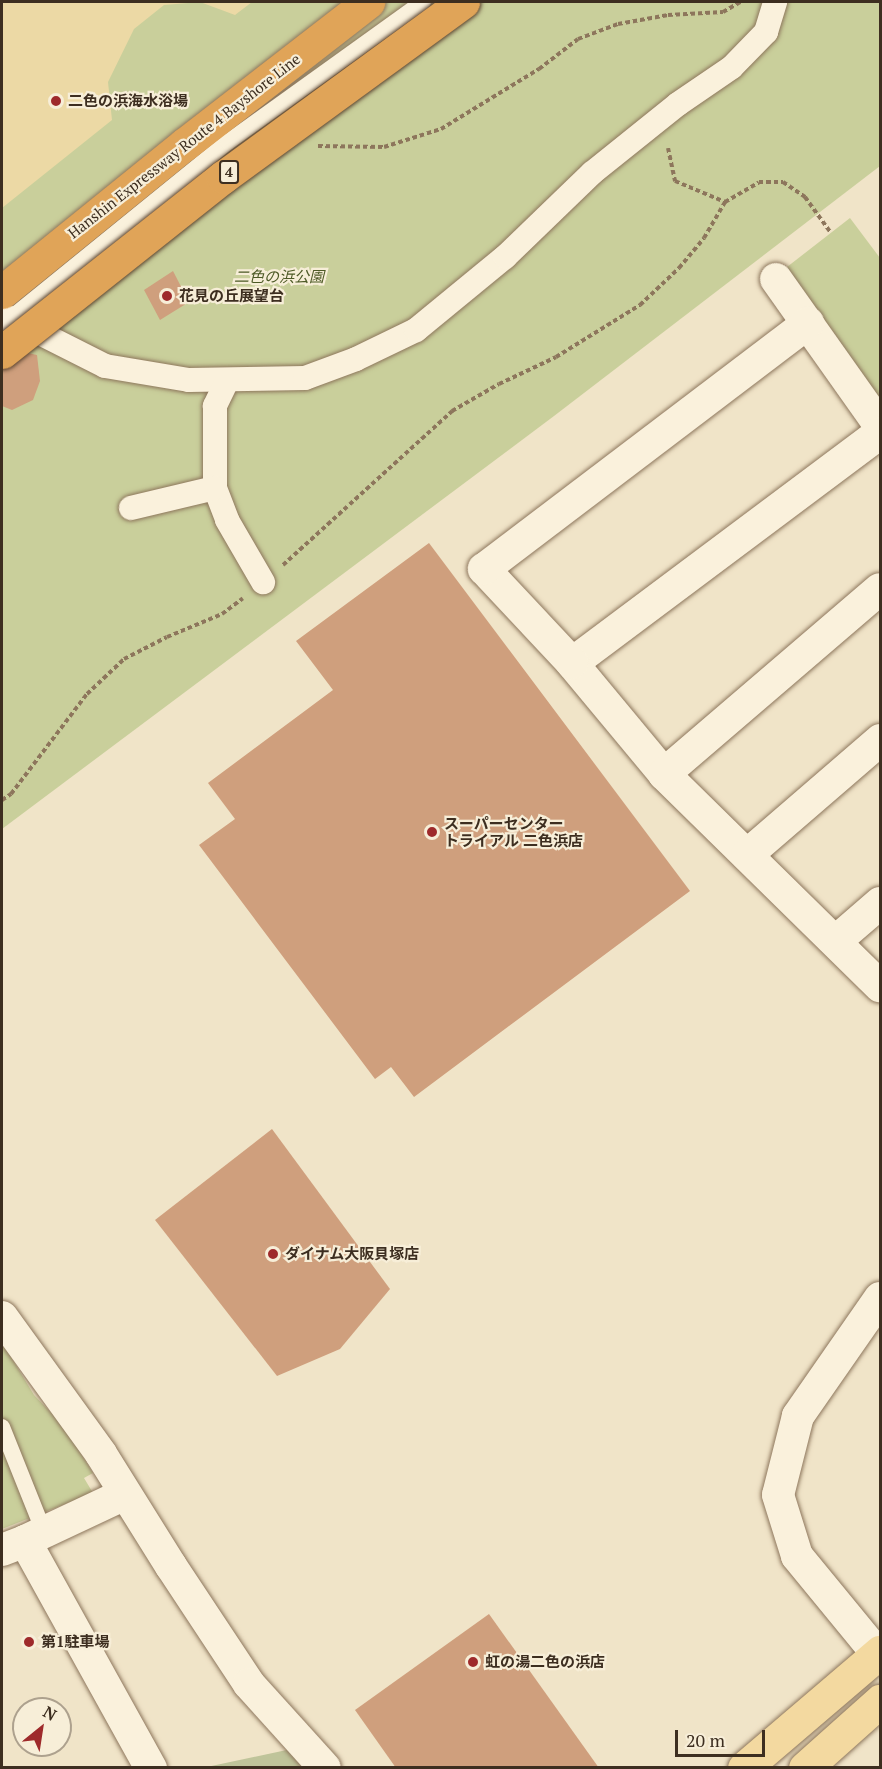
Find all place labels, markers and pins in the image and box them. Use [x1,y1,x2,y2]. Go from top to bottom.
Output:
place label: 二色の浜海水浴場 [68,92,188,110]
marker: 二色の浜海水浴場 [49,94,63,108]
place label: 花見の丘展望台 [179,287,284,305]
marker: 花見の丘展望台 [160,289,174,303]
place label: スーパーセンター トライアル 二色浜店 [444,814,583,849]
marker: スーパーセンター トライアル 二色浜店 [425,825,439,839]
place label: ダイナム大阪貝塚店 [285,1245,420,1263]
marker: ダイナム大阪貝塚店 [266,1247,280,1261]
place label: 第1駐車場 [41,1633,109,1651]
marker: 第1駐車場 [22,1635,36,1649]
place label: 虹の湯二色の浜店 [485,1653,605,1671]
marker: 虹の湯二色の浜店 [466,1655,480,1669]

